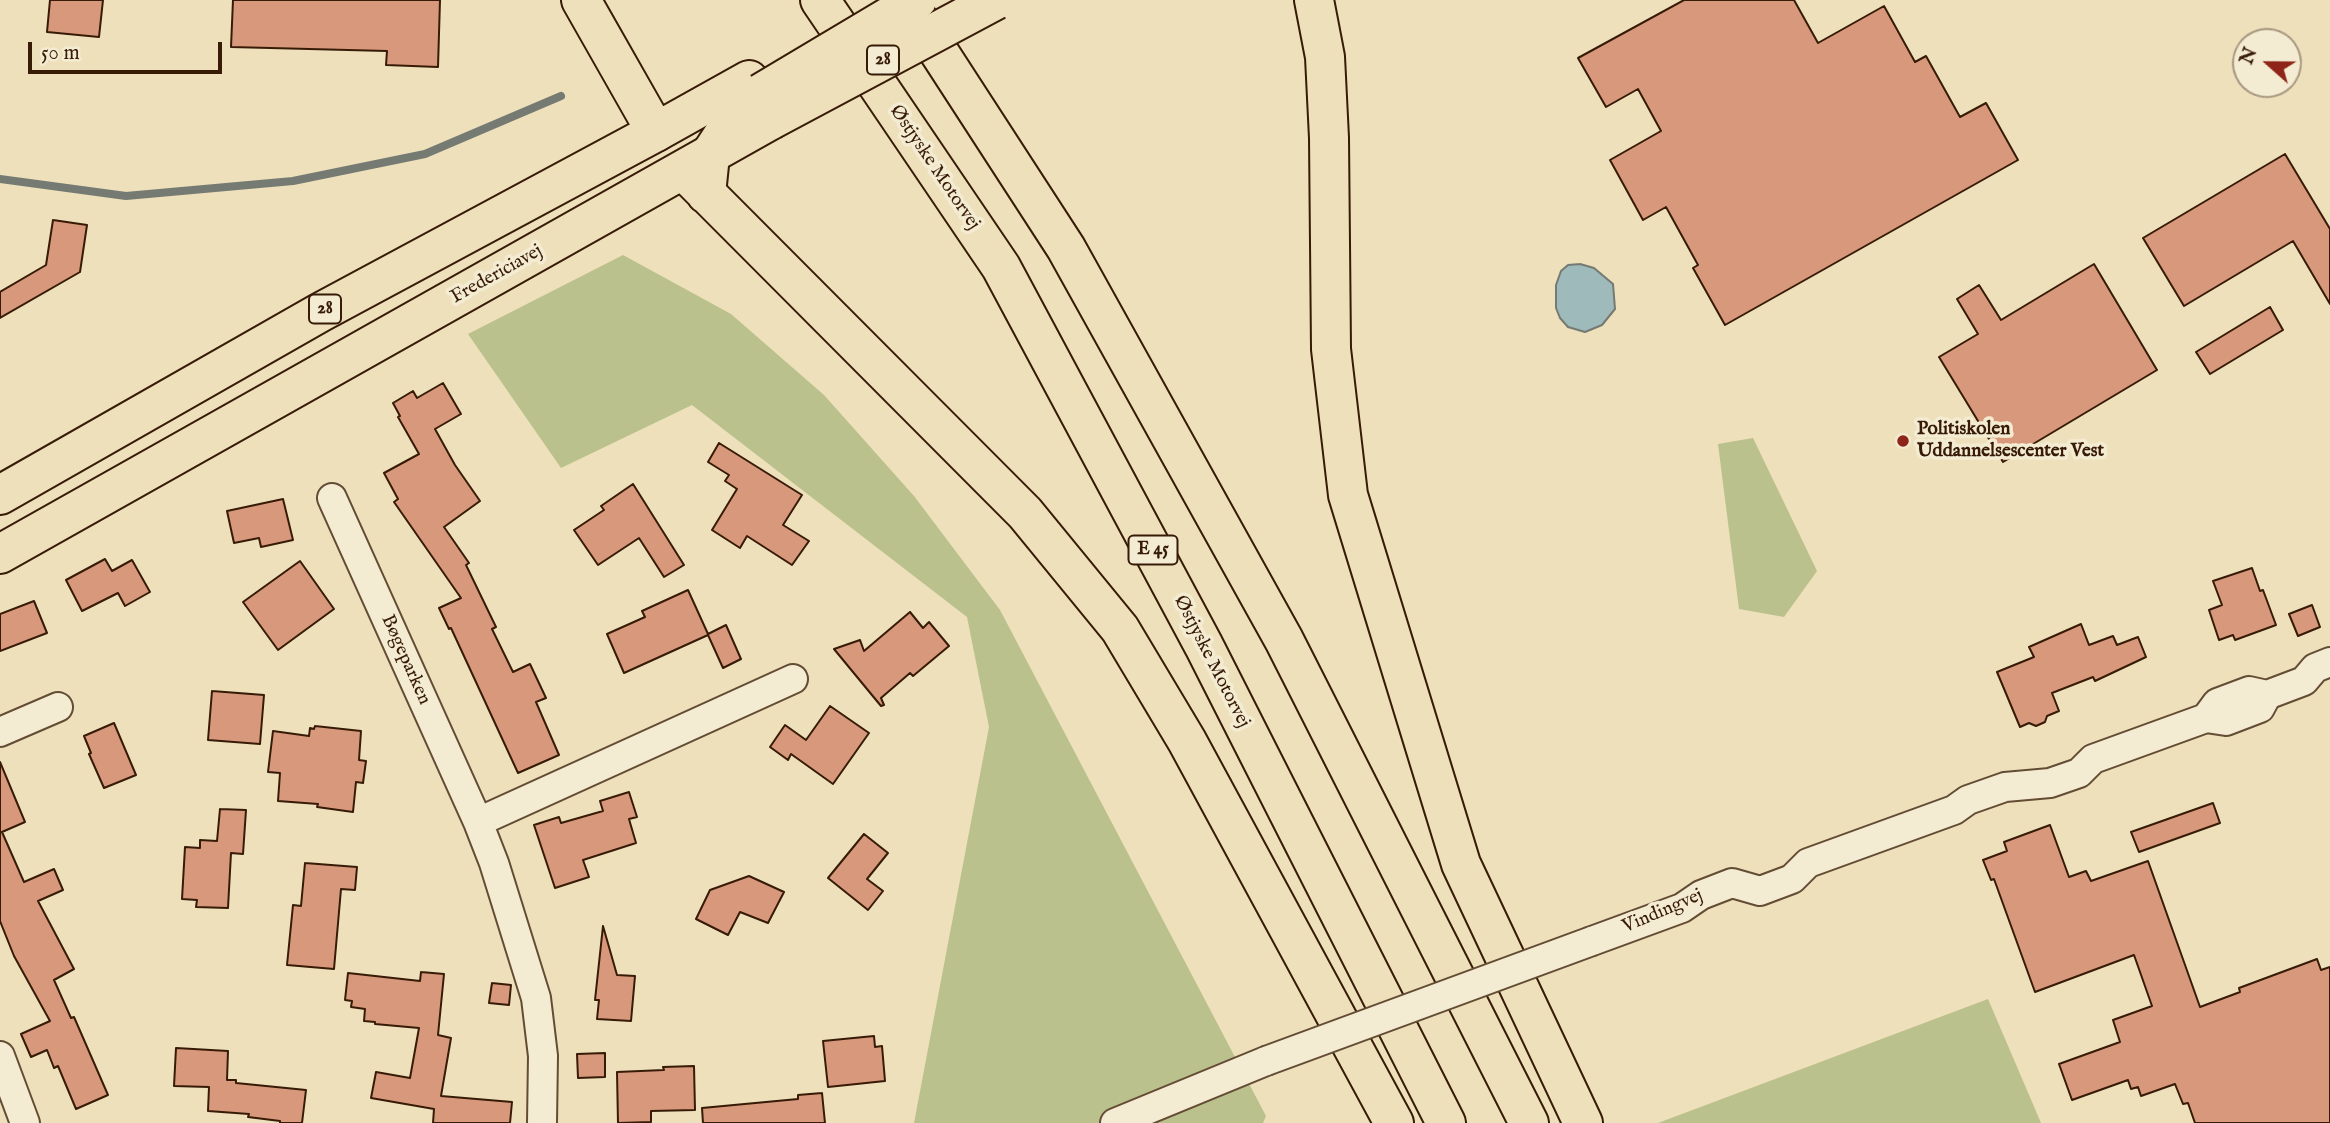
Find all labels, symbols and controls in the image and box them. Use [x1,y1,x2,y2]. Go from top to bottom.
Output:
scale bar [32,28,226,72]
north arrow [2232,28,2302,98]
text: 50 m [41,40,80,67]
text: N [2235,44,2263,68]
road number: 28 [867,46,899,74]
street label: Østjyske Motorvej [884,101,984,235]
street label: Fredericiavej [447,241,547,309]
road number: 28 [309,295,341,324]
place label: Politiskolen Uddannelsescenter Vest [1917,419,2104,463]
marker: Politiskolen Uddannelsescenter Vest [1895,433,1911,449]
road number: E 45 [1128,536,1178,564]
street label: Østjyske Motorvej [1168,592,1254,732]
street label: Bøgeparken [375,611,435,709]
street label: Vindingvej [1619,885,1707,939]

